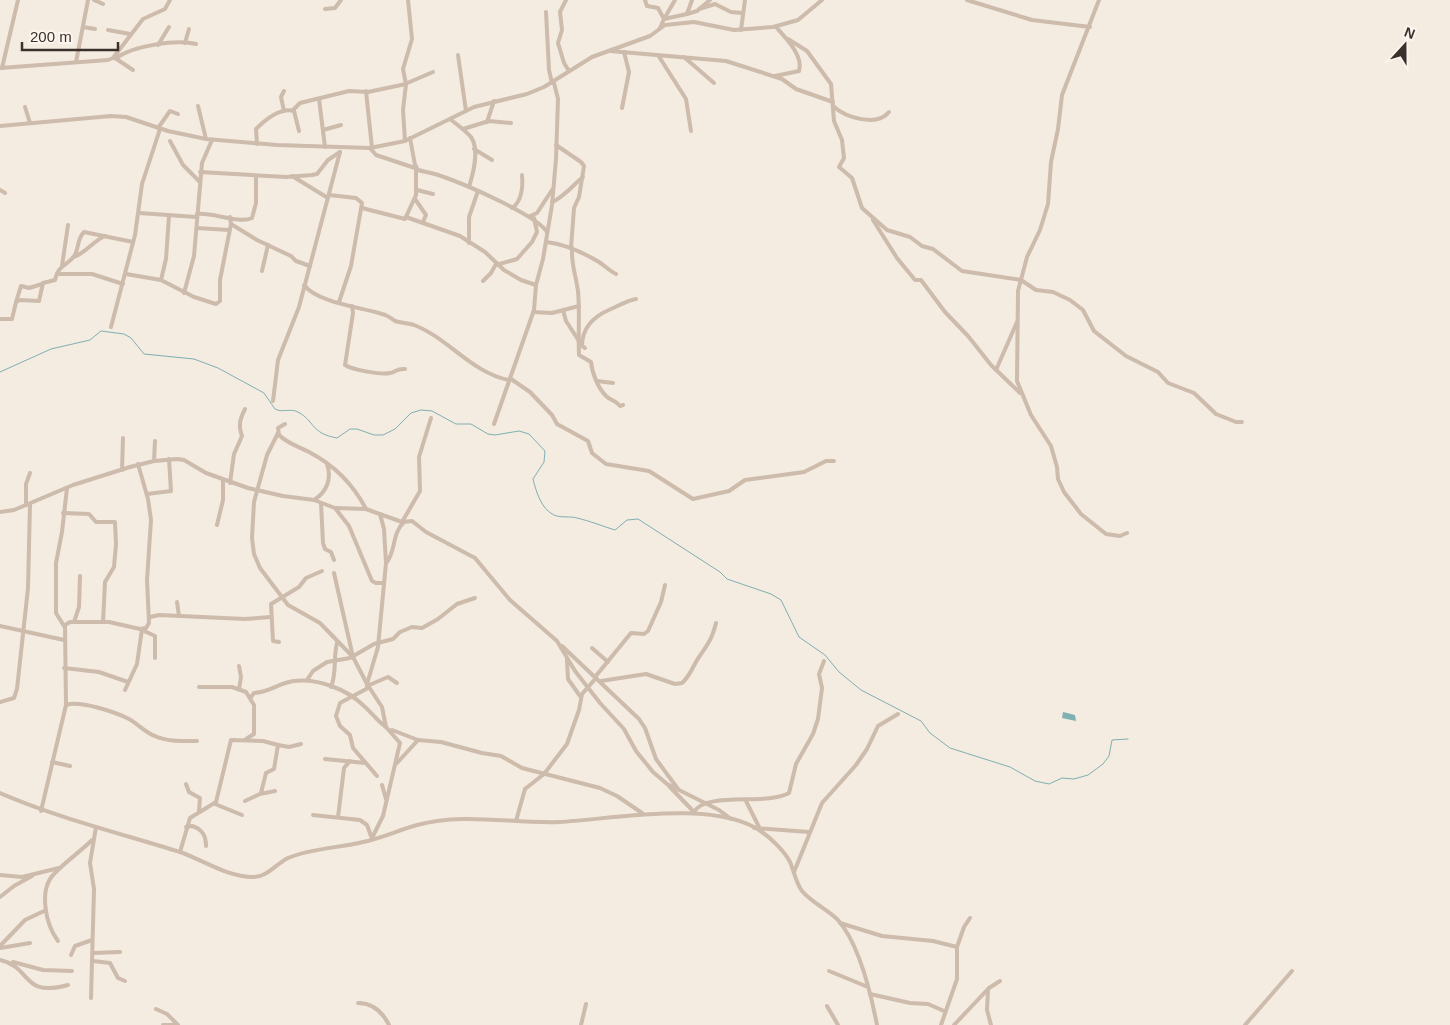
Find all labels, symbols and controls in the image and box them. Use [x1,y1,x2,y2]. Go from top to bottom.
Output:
scale bar [22,20,119,52]
north arrow [1380,20,1430,70]
text: N [1402,24,1417,42]
text: 200 m [30,28,72,45]

